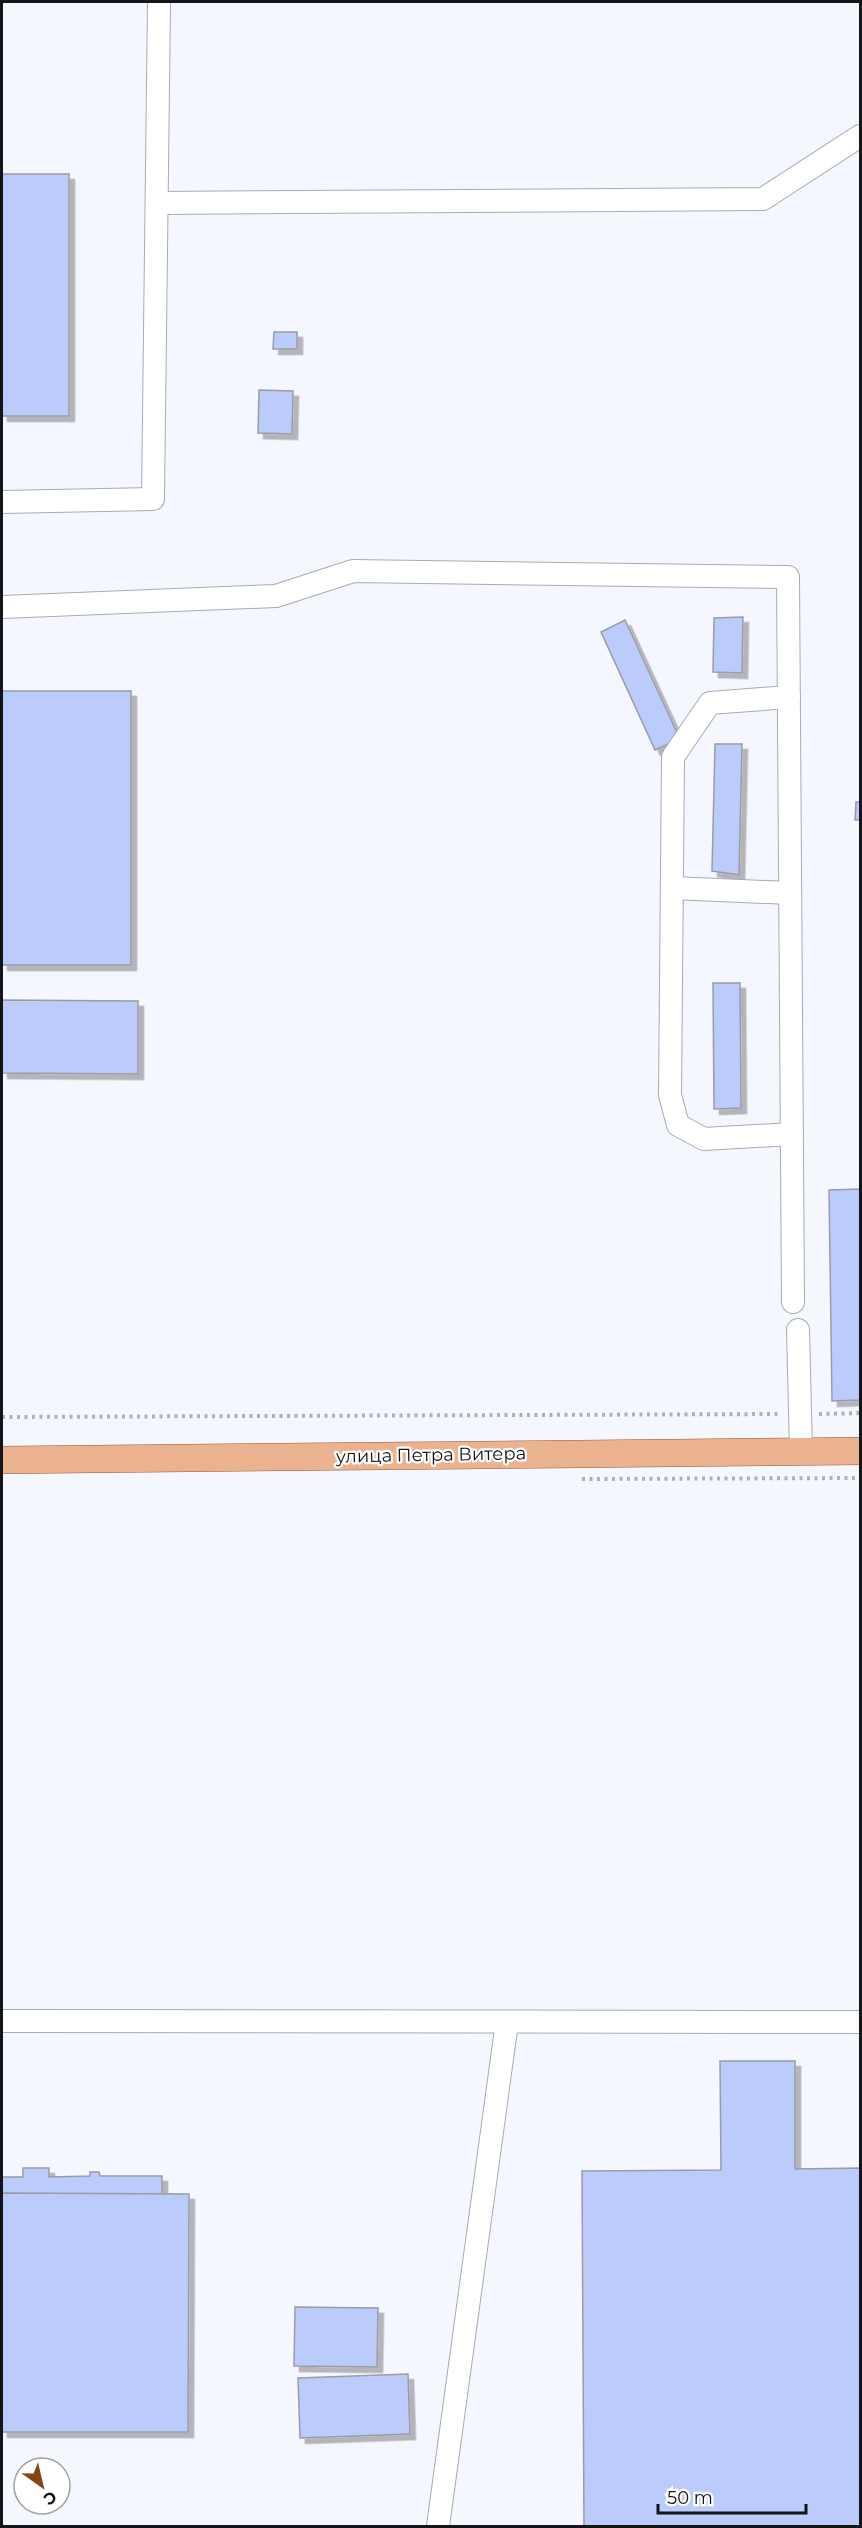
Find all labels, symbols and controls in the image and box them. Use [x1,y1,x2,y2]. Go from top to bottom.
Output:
street label: улица Петра Витера [335,1442,526,1468]
north arrow [12,2456,72,2516]
scale bar [658,2477,806,2515]
text: С [40,2487,60,2509]
text: 50 m [667,2487,713,2509]

